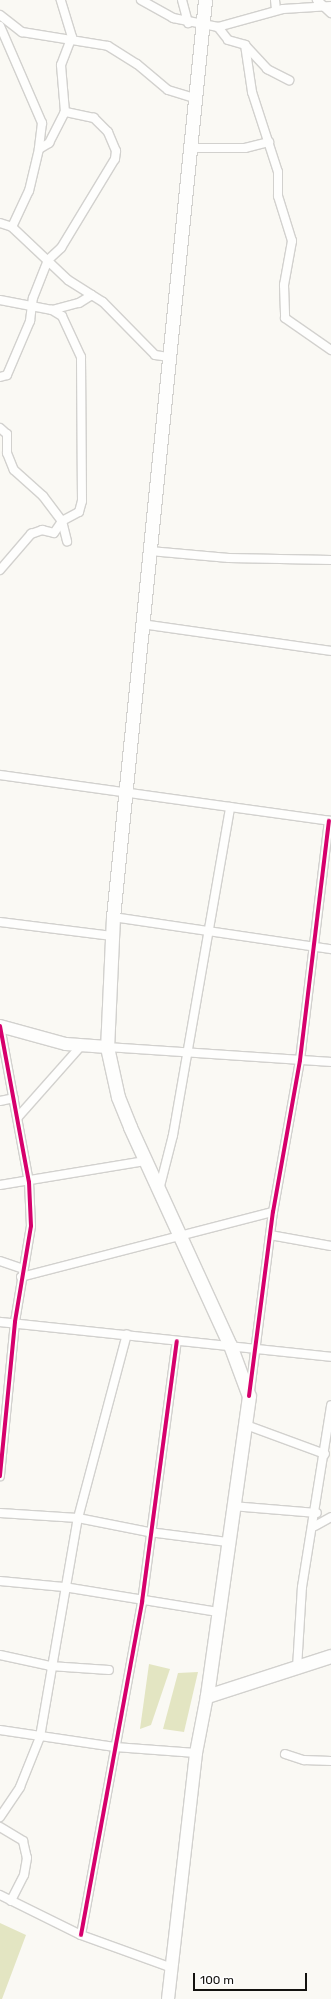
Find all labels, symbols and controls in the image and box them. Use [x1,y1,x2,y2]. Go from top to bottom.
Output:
scale bar [195,1965,309,1991]
text: 100 m [200,1973,234,1987]

